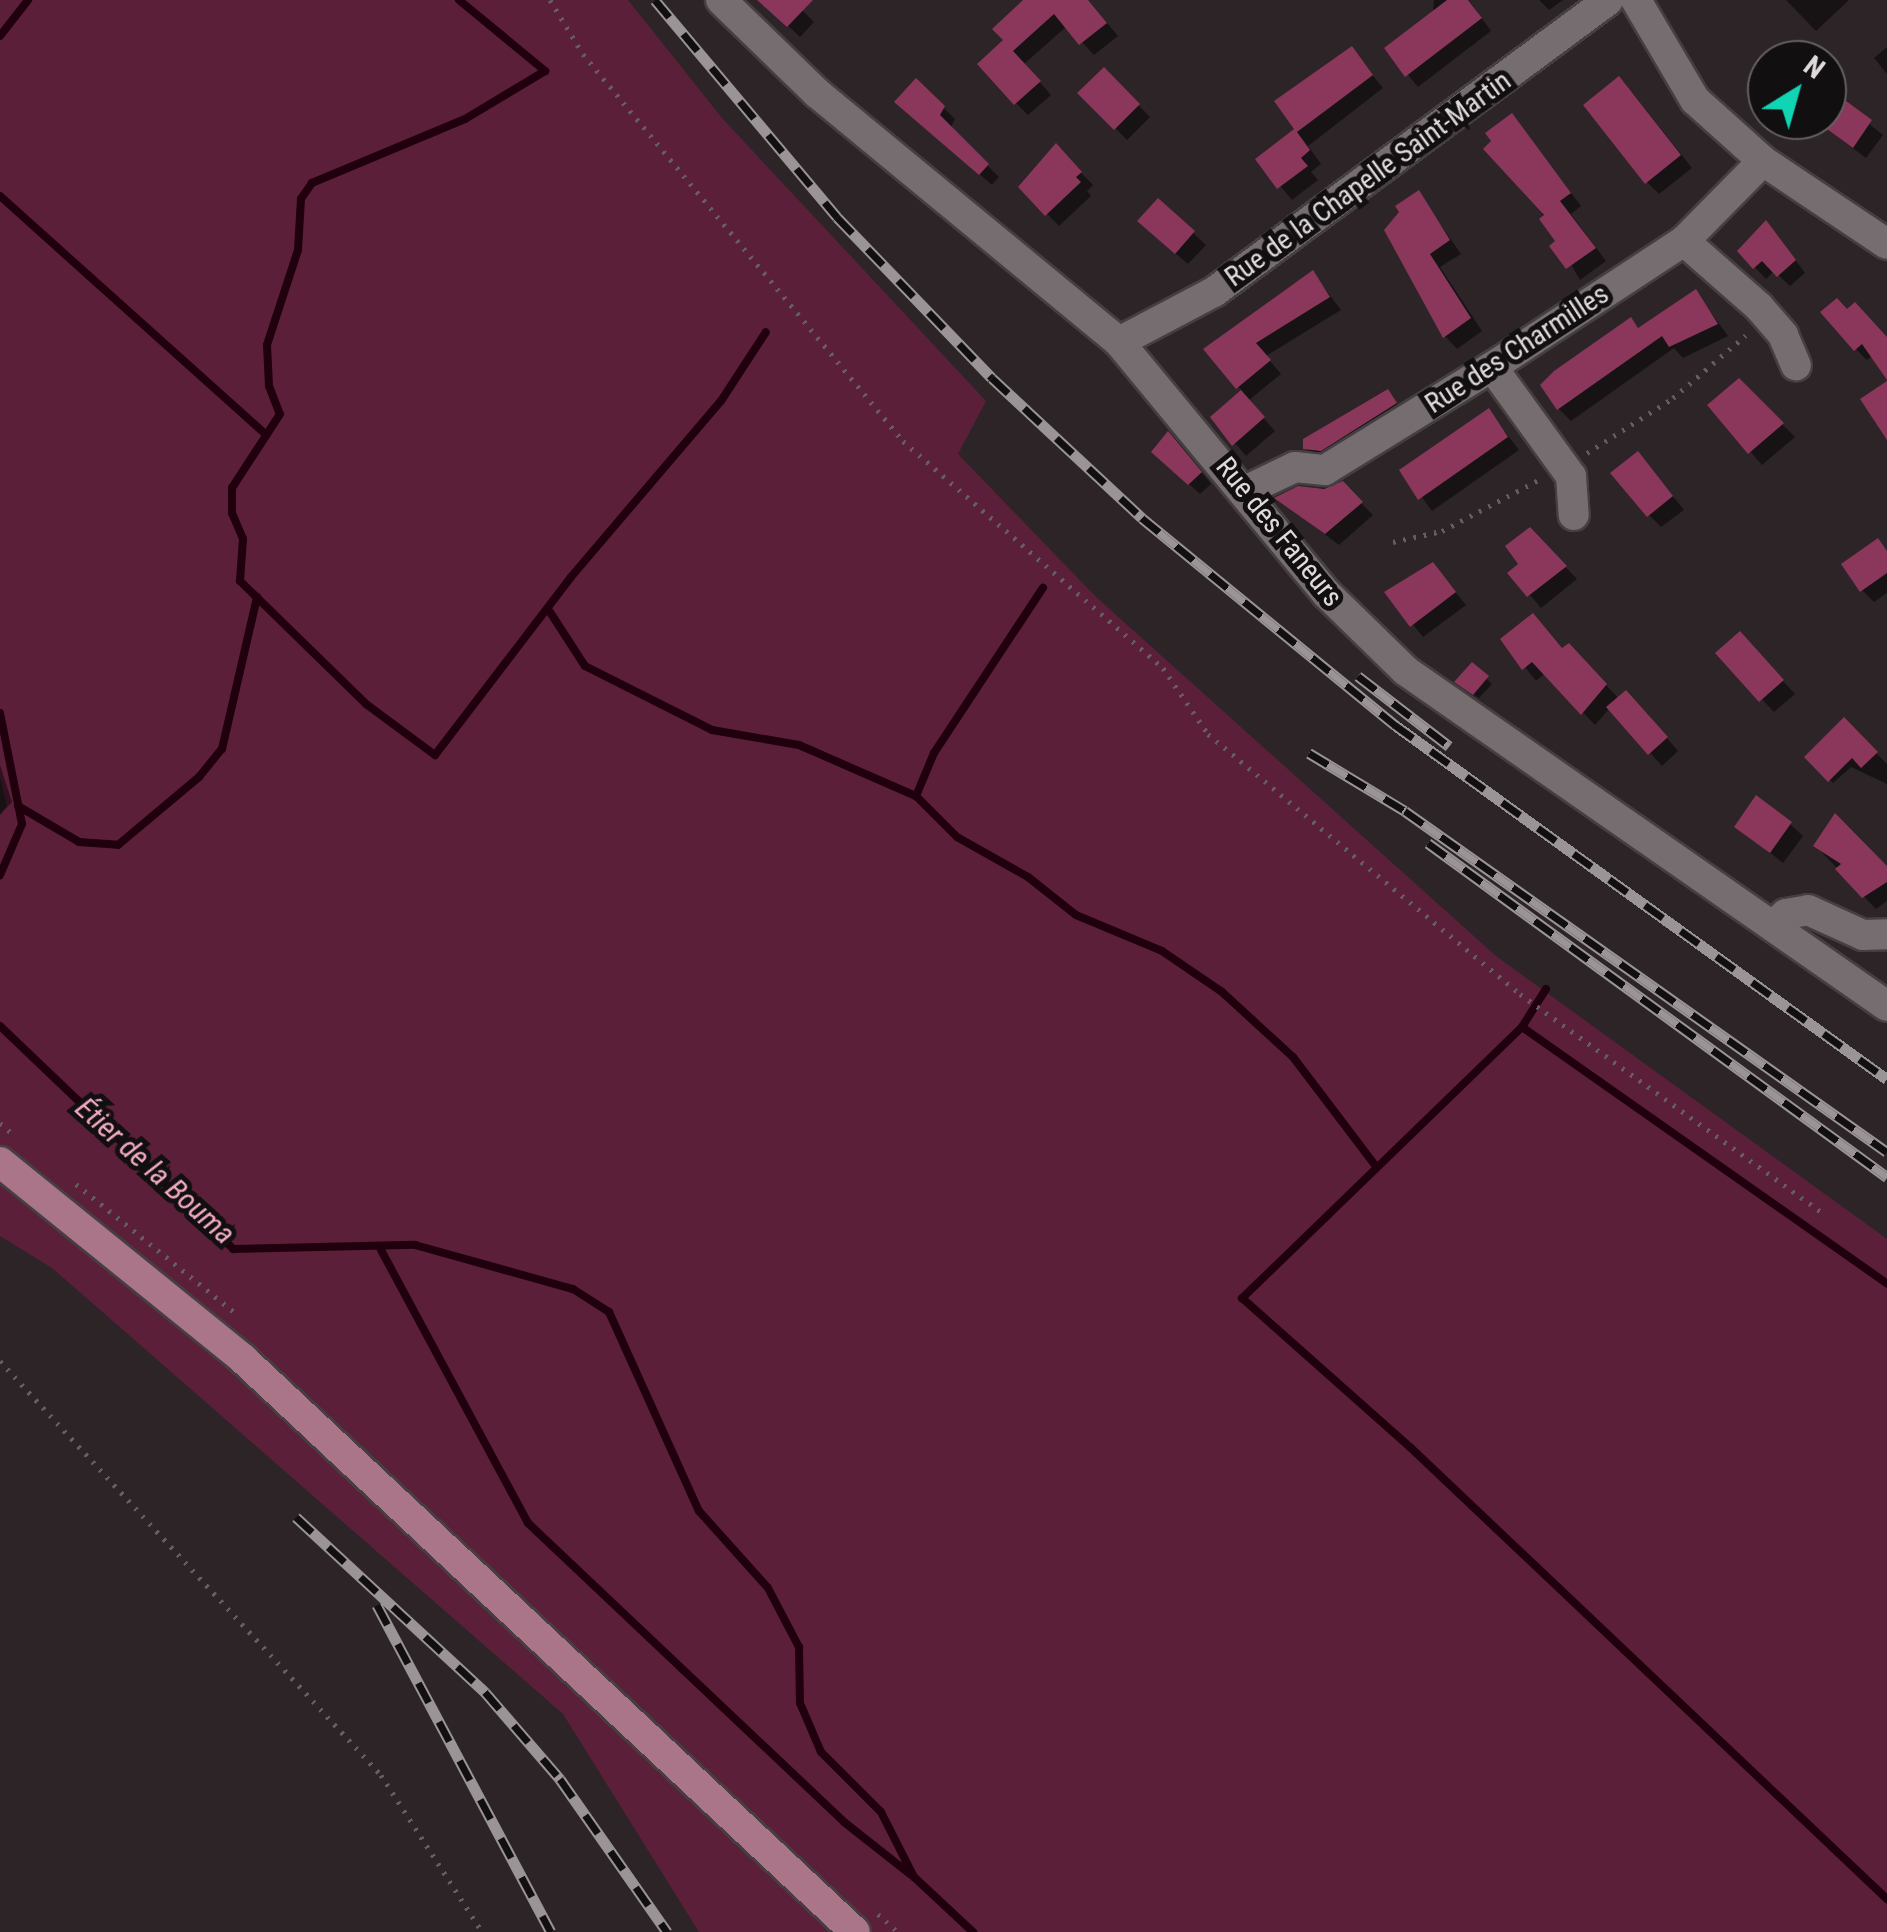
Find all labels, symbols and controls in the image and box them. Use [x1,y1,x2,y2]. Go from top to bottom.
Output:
north arrow [1747,40,1847,140]
text: N [1797,49,1831,86]
street label: Rue de la Chapelle Saint-Martin [1219,64,1517,294]
street label: Rue des Charmilles [1419,277,1615,421]
street label: Rue des Faneurs [1209,451,1349,613]
water label: Étier de la Bouma [68,1090,242,1252]

